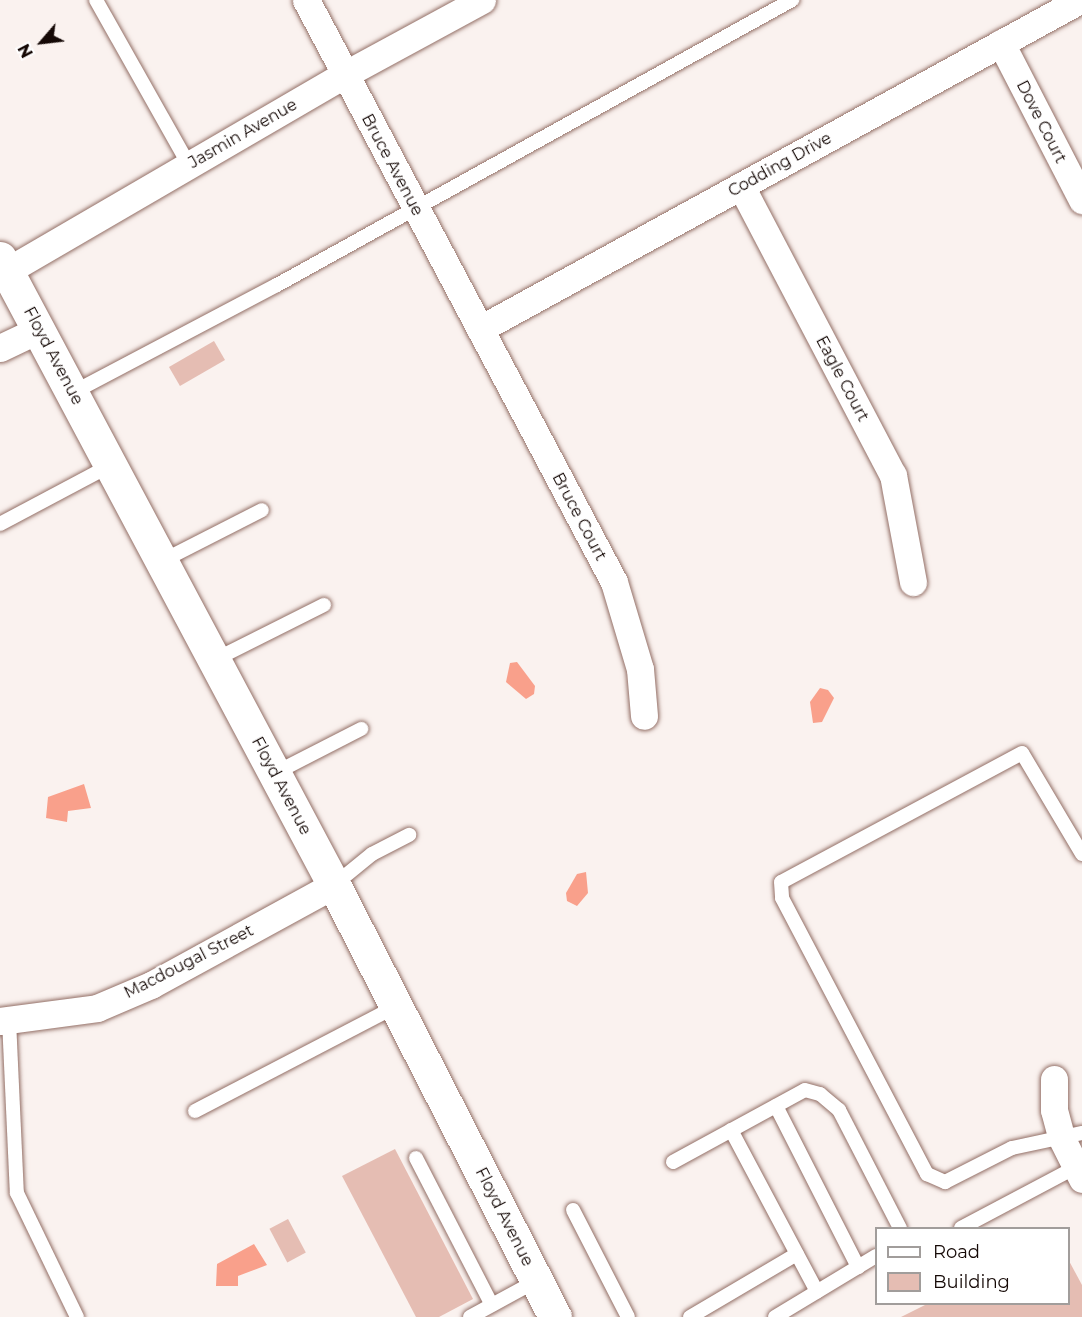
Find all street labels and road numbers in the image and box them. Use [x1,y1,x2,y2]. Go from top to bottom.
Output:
street label: Dove Court [1012,77,1070,167]
street label: Jasmin Avenue [185,95,301,173]
street label: Bruce Avenue [357,111,427,219]
street label: Codding Drive [725,129,835,201]
street label: Floyd Avenue [19,304,87,408]
street label: Eagle Court [811,333,873,425]
street label: Bruce Court [548,470,610,564]
street label: Floyd Avenue [247,734,315,838]
street label: Macdougal Street [121,921,257,1003]
street label: Floyd Avenue [471,1164,537,1270]

